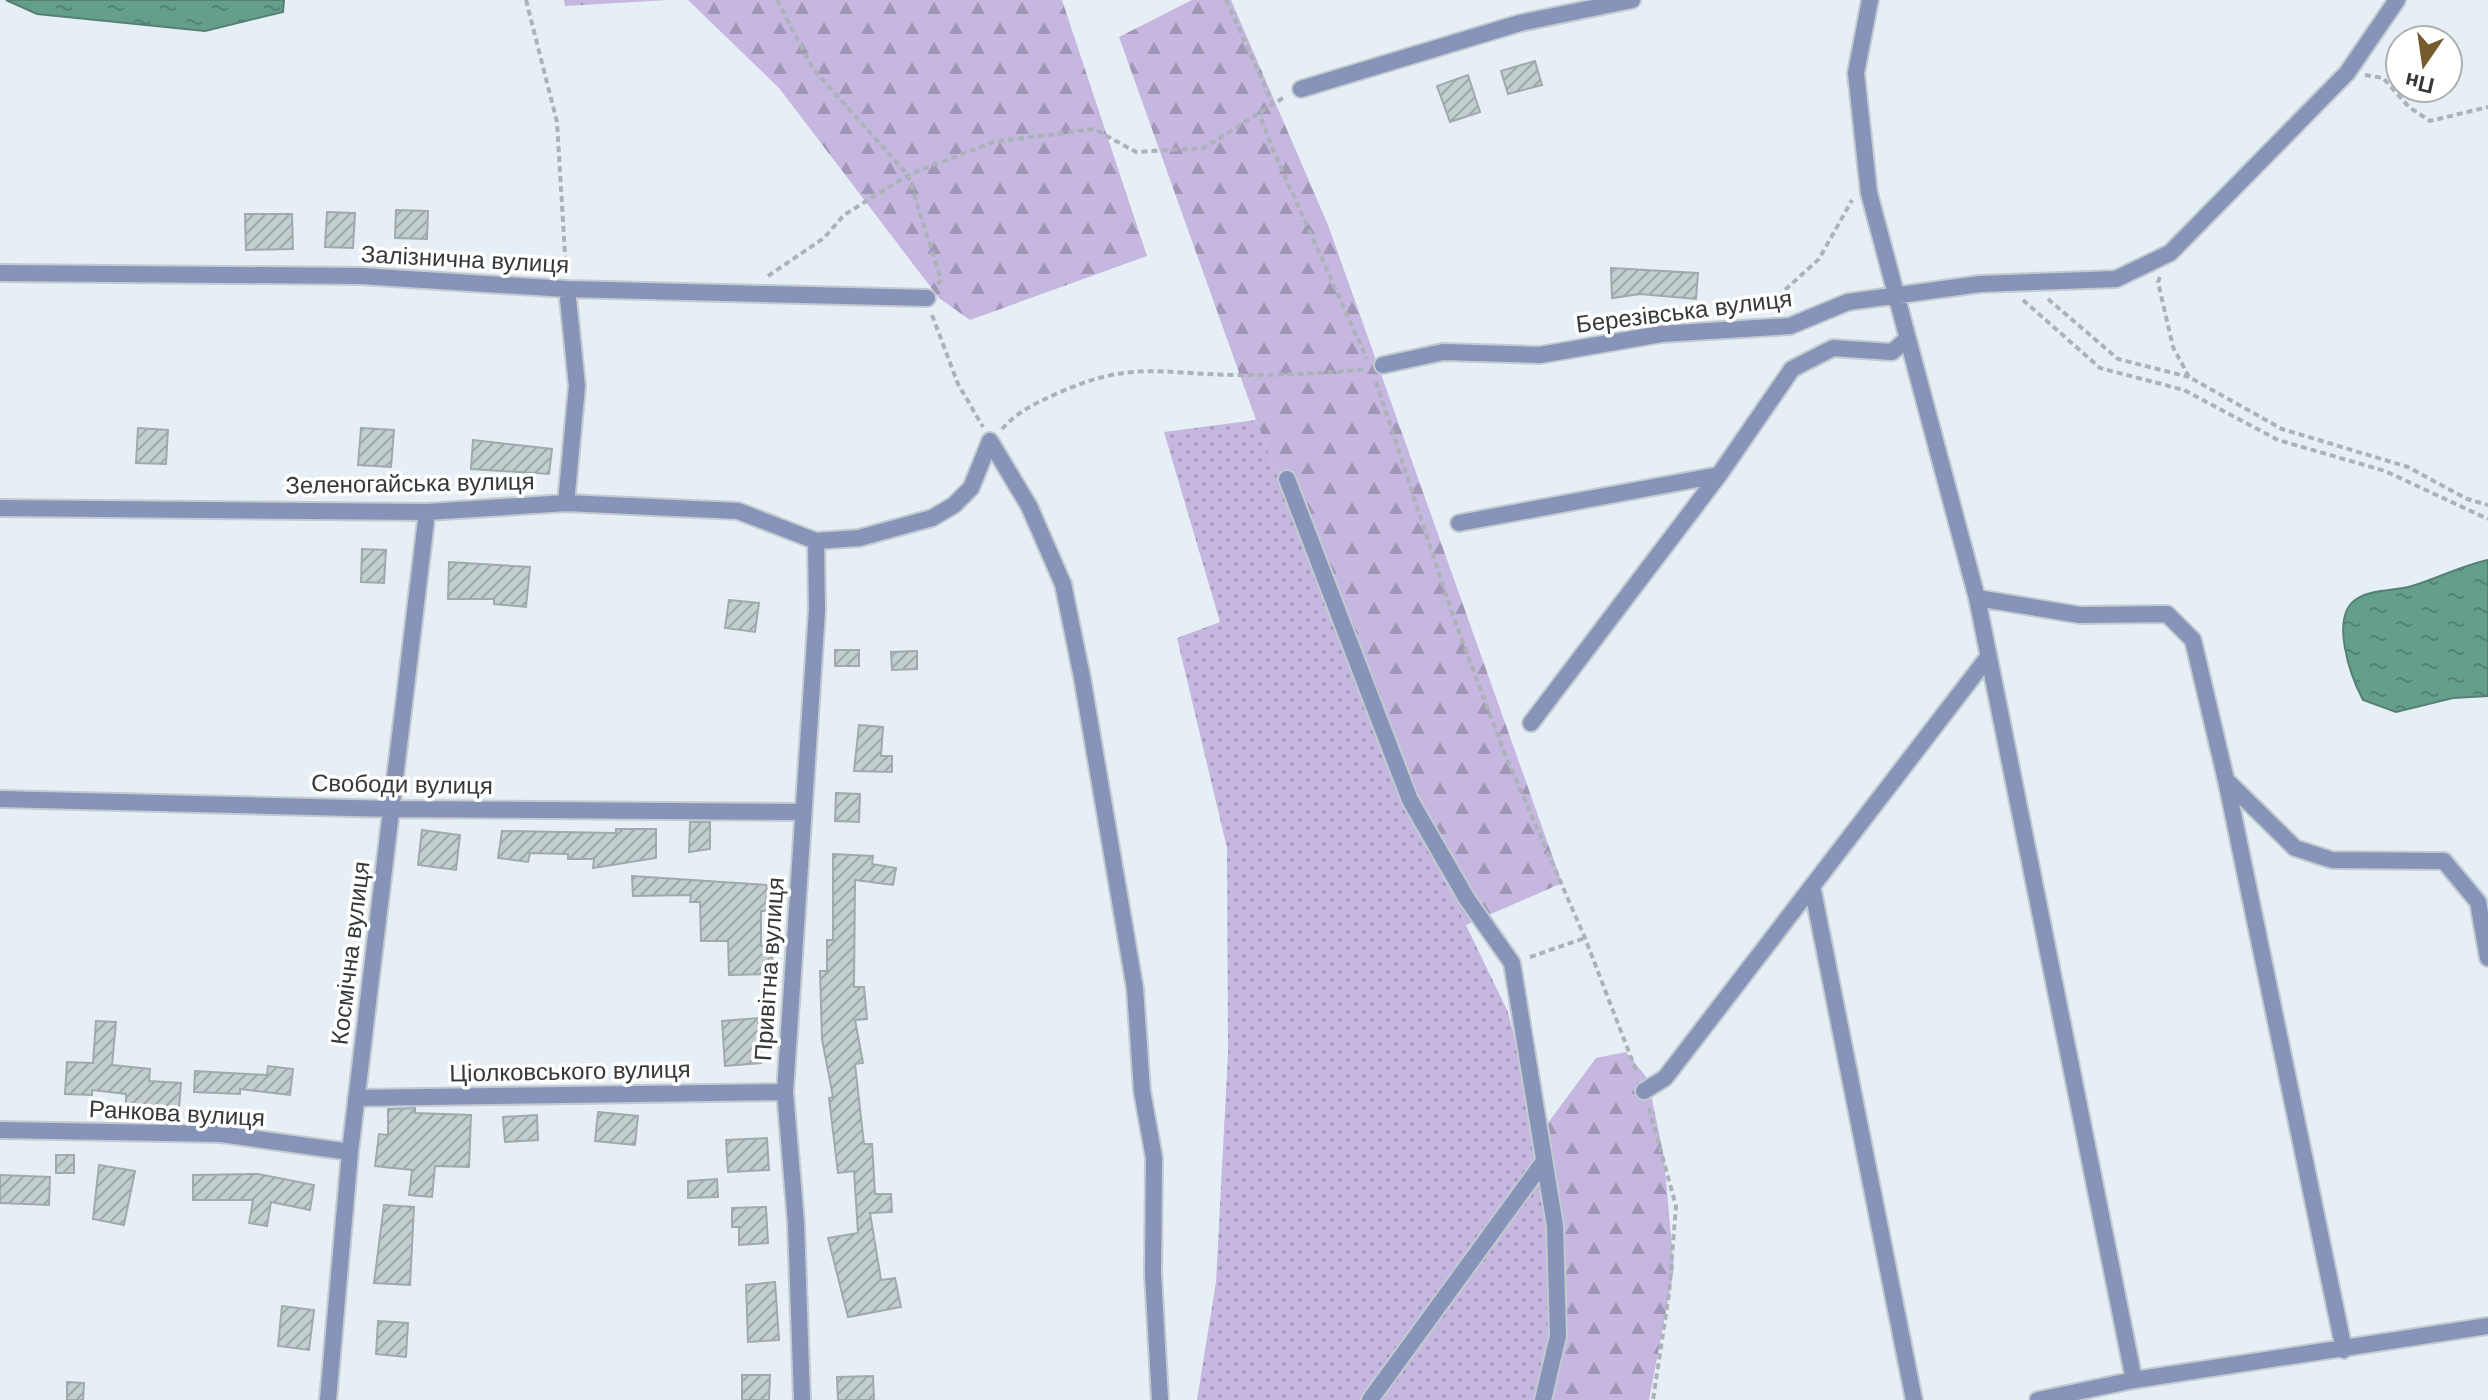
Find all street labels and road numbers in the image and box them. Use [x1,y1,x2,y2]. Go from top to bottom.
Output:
street label: Залізнична вулиця [360,240,570,278]
street label: Березівська вулиця [1574,284,1794,338]
street label: Зеленогайська вулиця [285,467,535,499]
street label: Свободи вулиця [311,769,493,799]
street label: Космічна вулиця [325,860,375,1046]
street label: Привітна вулиця [749,876,789,1062]
street label: Ціолковського вулиця [449,1055,691,1087]
street label: Ранкова вулиця [88,1095,266,1131]

